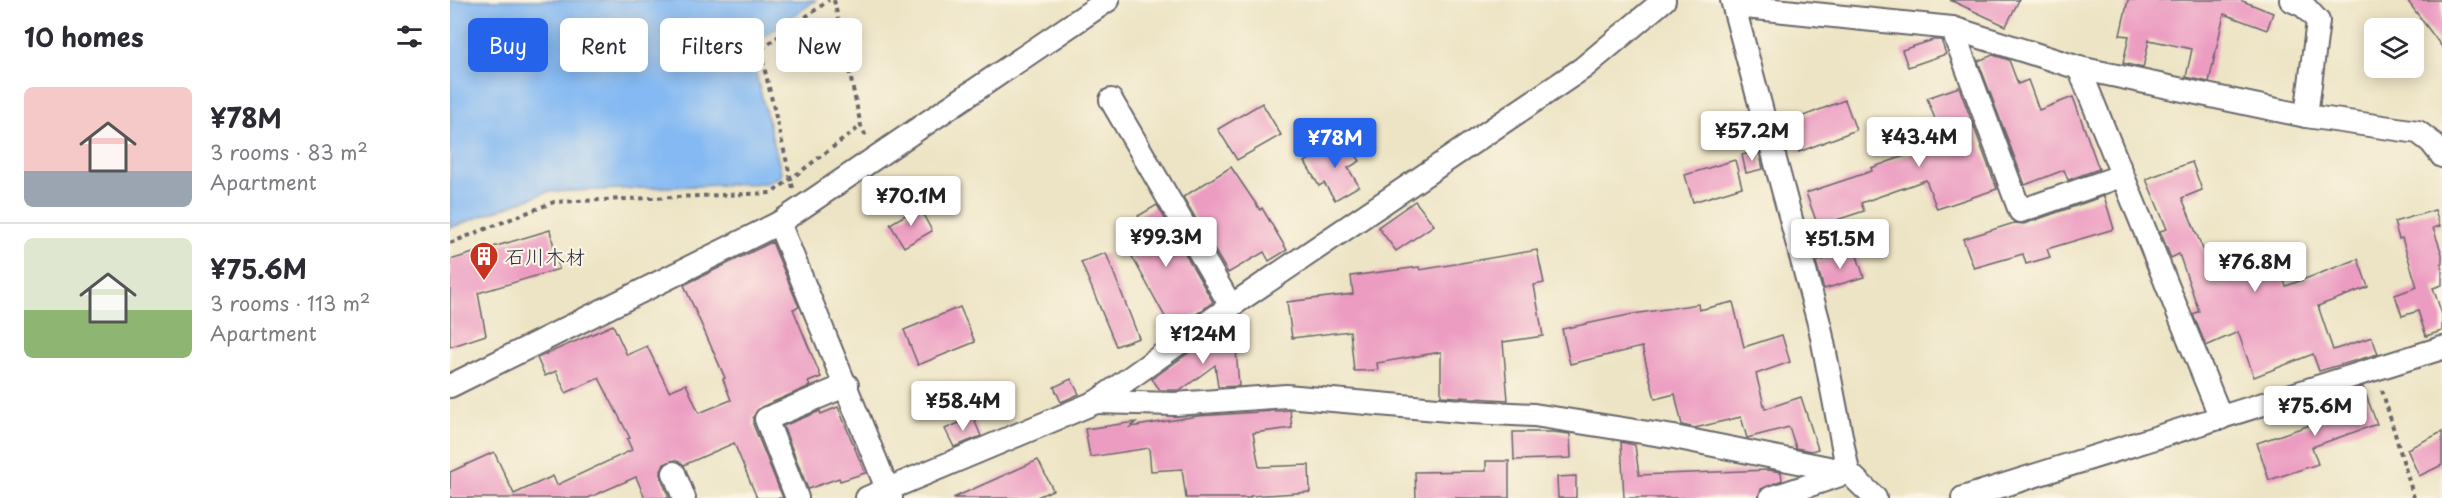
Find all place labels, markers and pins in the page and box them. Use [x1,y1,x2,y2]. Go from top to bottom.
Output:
pin: ¥57.2M [1703,111,1801,162]
pin: ¥43.4M [1870,117,1968,168]
pin: ¥78M [1299,118,1371,169]
pin: ¥70.1M [862,176,960,227]
pin: ¥99.3M [1117,217,1215,268]
pin: ¥51.5M [1791,219,1889,270]
building icon: 石川木材 [468,240,500,282]
place label: 石川木材 [505,241,585,271]
pin: ¥76.8M [2206,242,2304,293]
pin: ¥124M [1161,314,1245,365]
pin: ¥58.4M [914,381,1012,432]
pin: ¥75.6M [2266,386,2364,437]

